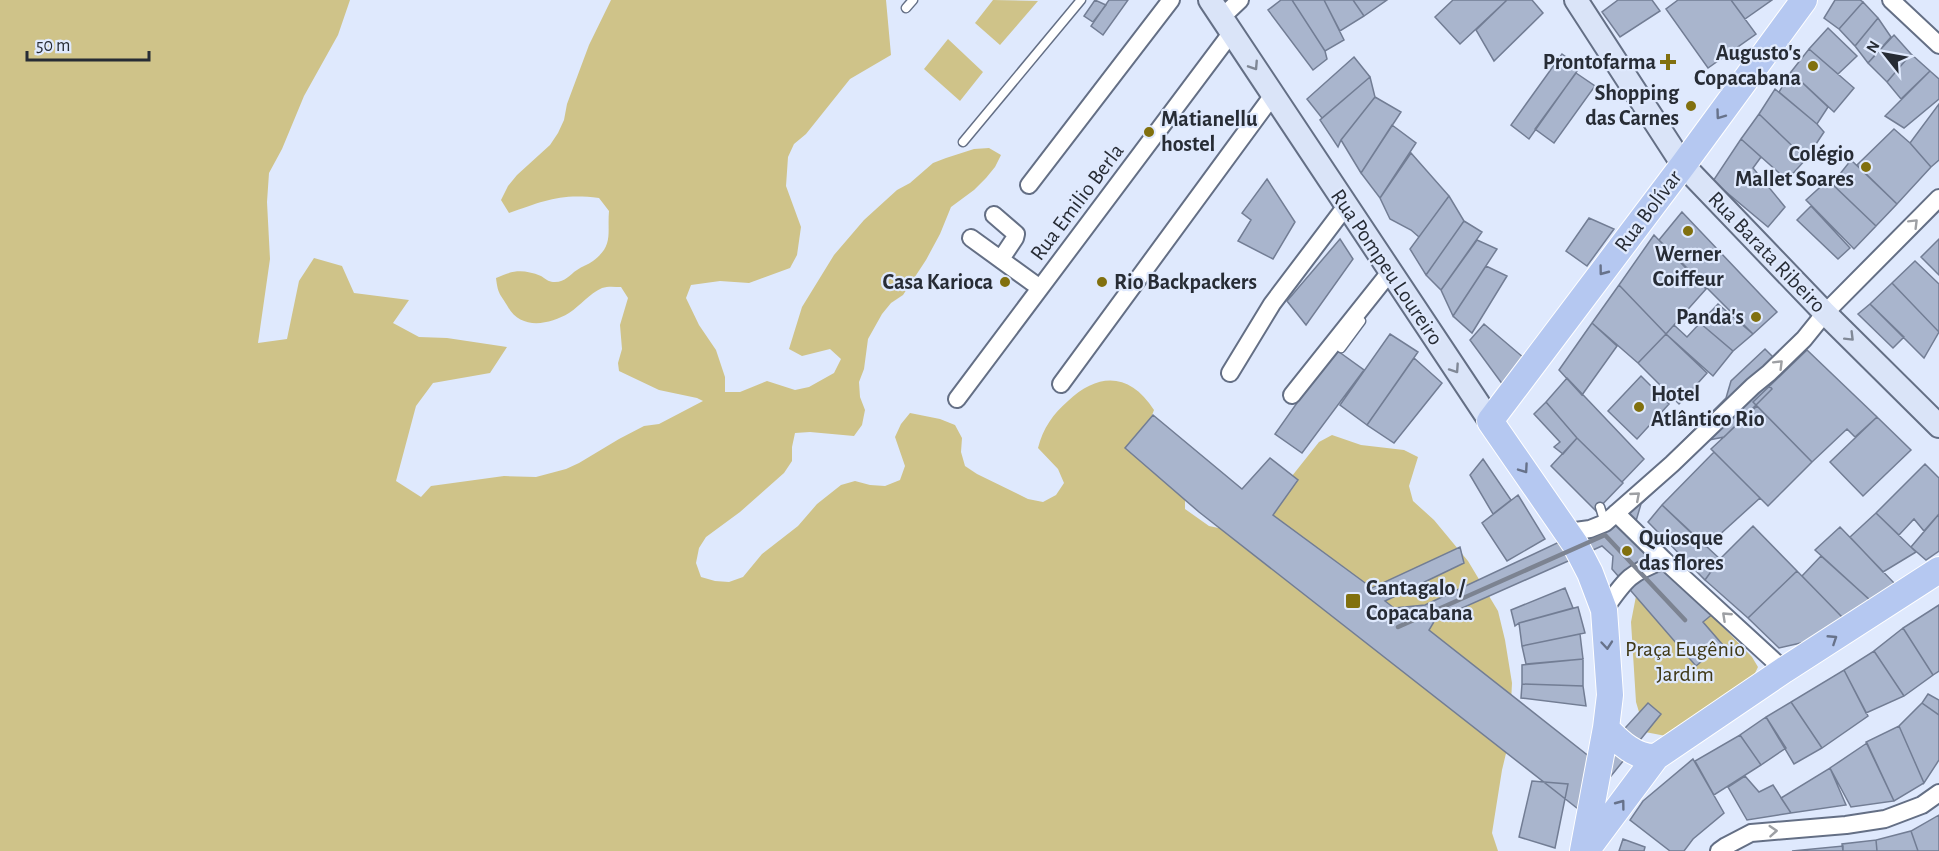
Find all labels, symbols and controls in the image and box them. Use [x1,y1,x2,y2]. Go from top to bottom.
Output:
scale bar [27,24,148,62]
north arrow [1855,24,1915,84]
text: 50 m [36,37,70,55]
text: N [1863,38,1883,56]
place label: Augusto's Copacabana [1694,42,1801,89]
place label: Prontofarma [1543,51,1656,73]
marker: Prontofarma [1661,55,1675,69]
one-way arrow [1247,59,1258,70]
marker: Augusto's Copacabana [1806,59,1820,73]
place label: Shopping das Carnes [1585,82,1680,129]
marker: Shopping das Carnes [1684,99,1698,113]
place label: Matianellu hostel [1161,108,1258,155]
one-way arrow [1716,108,1727,119]
marker: Matianellu hostel [1142,125,1156,139]
street label: Rua Emilio Berla [1026,140,1128,264]
place label: Colégio Mallet Soares [1735,143,1854,190]
marker: Colégio Mallet Soares [1859,160,1873,174]
street label: Rua Bolívar [1610,166,1686,256]
street label: Rua Pompeu Loureiro [1327,185,1447,349]
street label: Rua Barata Ribeiro [1704,187,1830,317]
one-way arrow [1907,220,1918,231]
marker: Werner Coiffeur [1681,224,1695,238]
place label: Werner Coiffeur [1652,243,1724,290]
one-way arrow [1599,265,1610,276]
place label: Casa Karioca [883,271,993,293]
place label: Rio Backpackers [1114,271,1257,293]
marker: Casa Karioca [998,275,1012,289]
marker: Rio Backpackers [1095,275,1109,289]
place label: Panda's [1676,306,1744,328]
marker: Panda's [1749,310,1763,324]
one-way arrow [1843,331,1854,341]
one-way arrow [1772,360,1783,370]
one-way arrow [1447,363,1459,373]
place label: Hotel Atlântico Rio [1651,383,1765,430]
marker: Hotel Atlântico Rio [1632,400,1646,414]
one-way arrow [1517,462,1528,473]
one-way arrow [1629,492,1640,503]
place label: Quiosque das flores [1639,527,1724,574]
marker: Quiosque das flores [1620,544,1634,558]
place label: Cantagalo / Copacabana [1366,577,1473,624]
marker: Cantagalo / Copacabana [1344,592,1362,610]
one-way arrow [1722,613,1733,624]
one-way arrow [1827,634,1837,646]
park label: Praça Eugênio Jardim [1625,638,1745,685]
one-way arrow [1600,641,1613,650]
one-way arrow [1613,800,1624,811]
one-way arrow [1769,825,1778,838]

